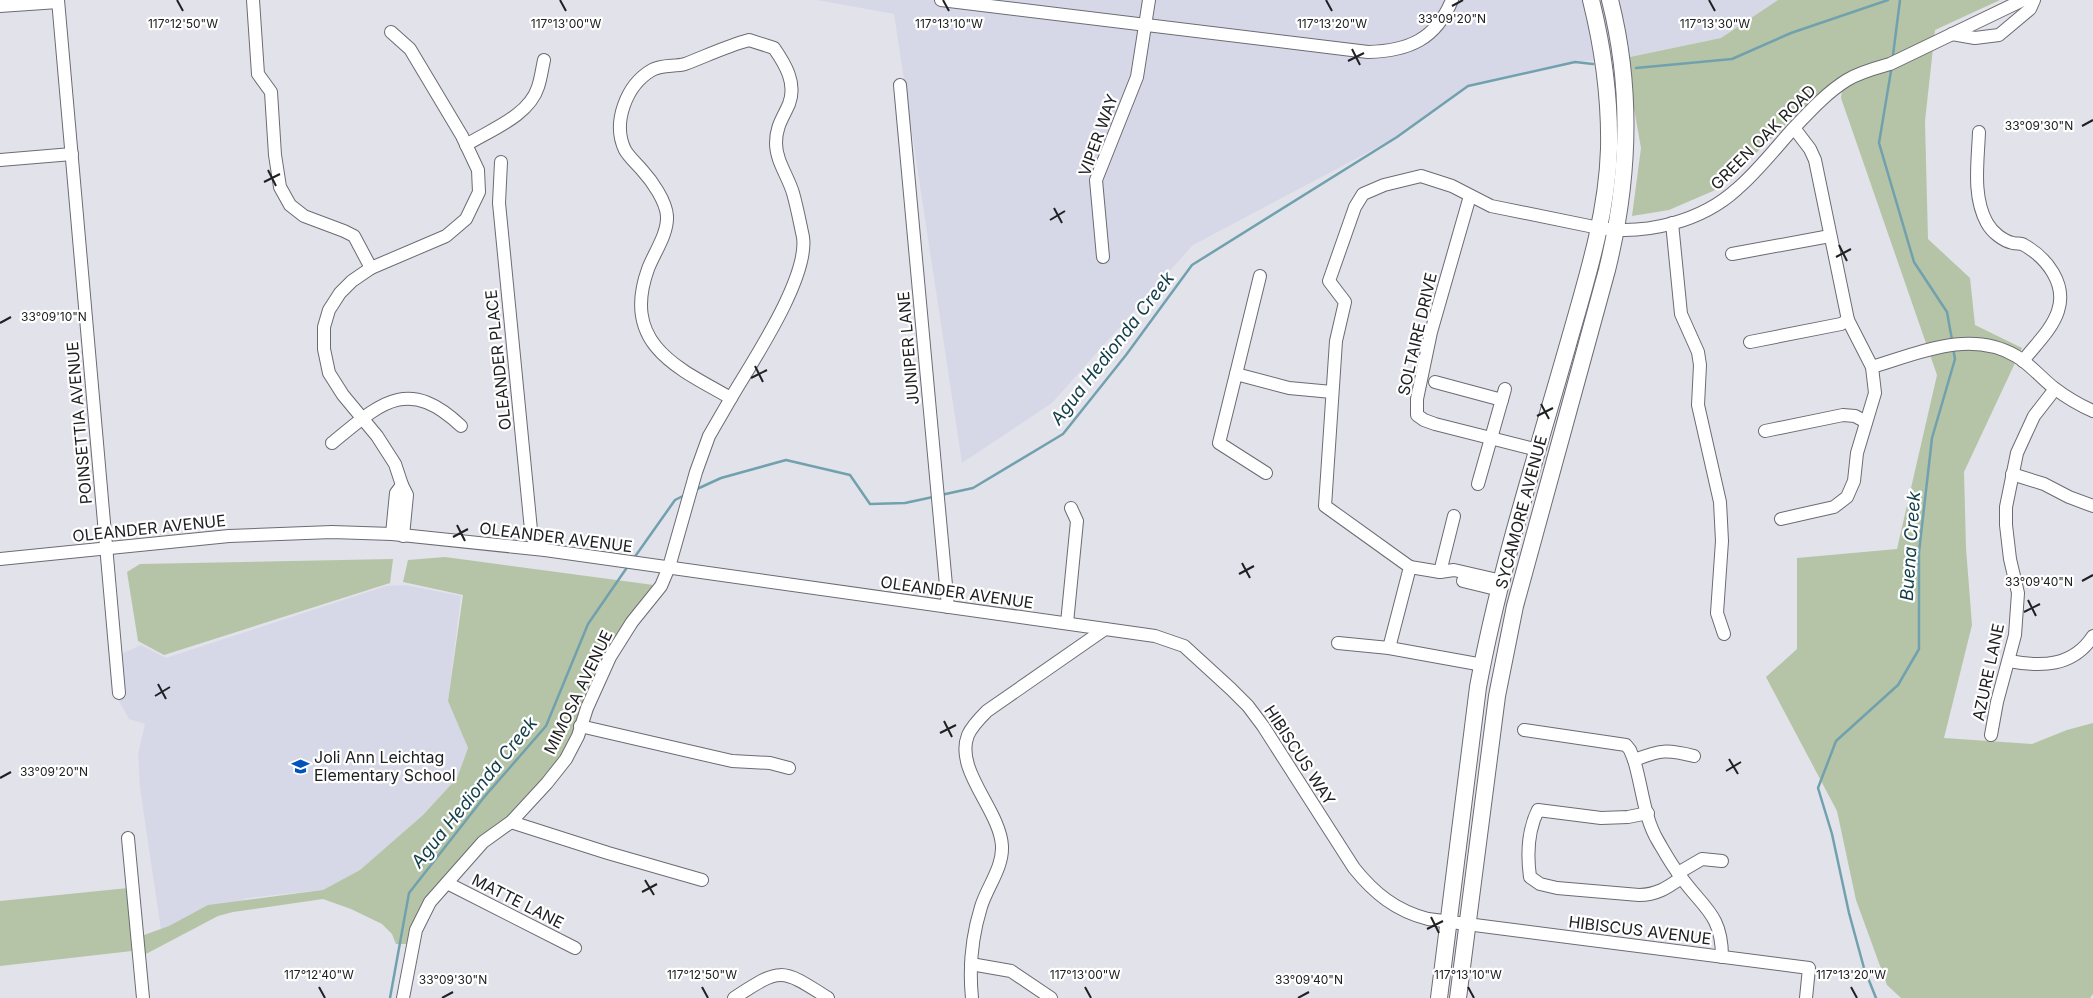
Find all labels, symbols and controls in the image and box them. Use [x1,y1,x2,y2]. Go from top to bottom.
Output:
text: 33°09'20"N [1418,11,1486,26]
text: 117°12'50"W [148,16,218,31]
text: 117°13'00"W [531,16,601,31]
text: 117°13'10"W [915,16,983,31]
text: 117°13'20"W [1297,16,1367,31]
text: 117°13'30"W [1680,16,1750,31]
street label: GREEN OAK ROAD [1706,80,1820,194]
street label: VIPER WAY [1074,91,1122,179]
text: 33°09'30"N [2005,118,2073,133]
water label: Agua Hedionda Creek [1045,267,1179,429]
street label: SOLTAIRE DRIVE [1393,271,1441,397]
street label: OLEANDER PLACE [481,289,515,431]
street label: JUNIPER LANE [893,290,923,406]
text: 33°09'10"N [21,309,87,324]
street label: POINSETTIA AVENUE [62,341,96,505]
street label: SYCAMORE AVENUE [1491,433,1551,591]
water label: Buena Creek [1896,489,1924,601]
street label: OLEANDER AVENUE [71,510,227,546]
street label: OLEANDER AVENUE [478,518,634,556]
street label: OLEANDER AVENUE [879,571,1035,613]
text: 33°09'40"N [2005,574,2073,589]
street label: AZURE LANE [1968,621,2008,723]
street label: MIMOSA AVENUE [539,627,617,757]
street label: HIBISCUS WAY [1260,701,1340,809]
water label: Agua Hedionda Creek [406,711,542,873]
place label: Joli Ann Leichtag Elementary School [314,747,456,785]
school or university icon: Joli Ann Leichtag Elementary School [290,756,310,776]
text: 33°09'20"N [20,764,88,779]
street label: MATTE LANE [469,869,567,933]
street label: HIBISCUS AVENUE [1567,911,1713,949]
text: 117°12'40"W [284,967,354,982]
text: 117°12'50"W [667,967,737,982]
text: 117°13'00"W [1050,967,1120,982]
text: 117°13'10"W [1434,967,1502,982]
text: 117°13'20"W [1816,967,1886,982]
text: 33°09'30"N [419,972,487,987]
text: 33°09'40"N [1275,972,1343,987]

